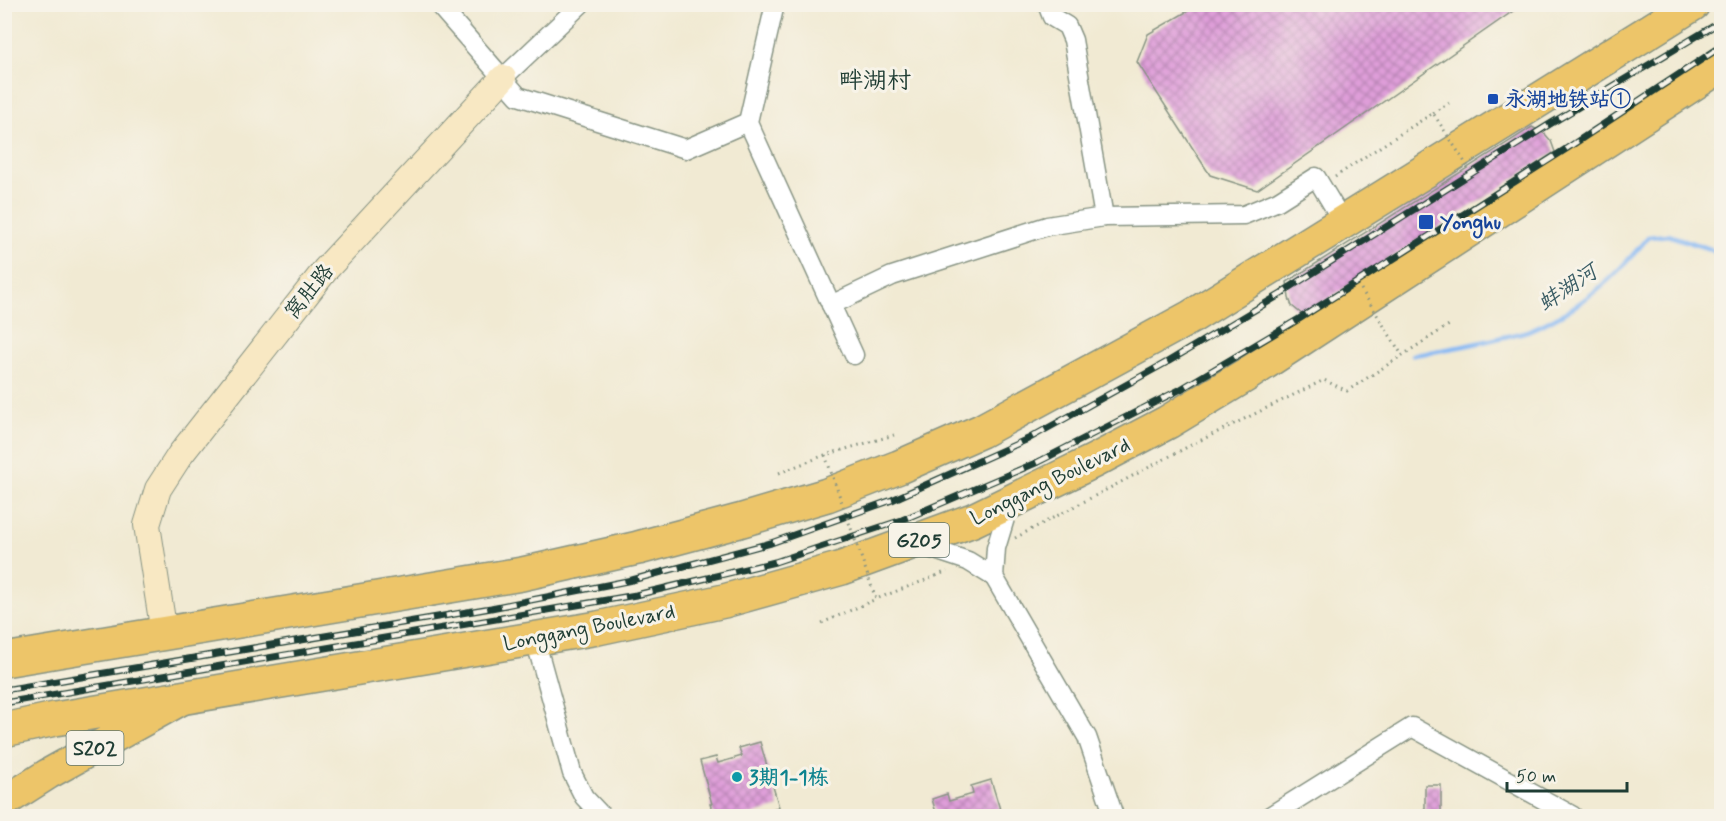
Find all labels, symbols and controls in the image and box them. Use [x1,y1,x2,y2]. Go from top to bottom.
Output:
district label: 畔湖村 [839,66,911,97]
place label: 永湖地铁站① [1505,86,1631,114]
marker: 永湖地铁站① [1486,92,1500,106]
place label: Yonghu [1440,209,1501,239]
marker: Yonghu [1417,213,1435,231]
water label: 蚌湖河 [1533,257,1606,319]
street label: 窝肚路 [279,258,340,325]
street label: Longgang Boulevard [966,431,1135,534]
road number: G205 [889,523,949,557]
street label: Longgang Boulevard [501,598,678,659]
road number: S202 [66,731,124,765]
scale bar [1507,755,1627,793]
place label: 3期1-1栋 [749,764,829,792]
text: 50 m [1516,765,1556,789]
marker: 3期1-1栋 [730,770,744,784]

